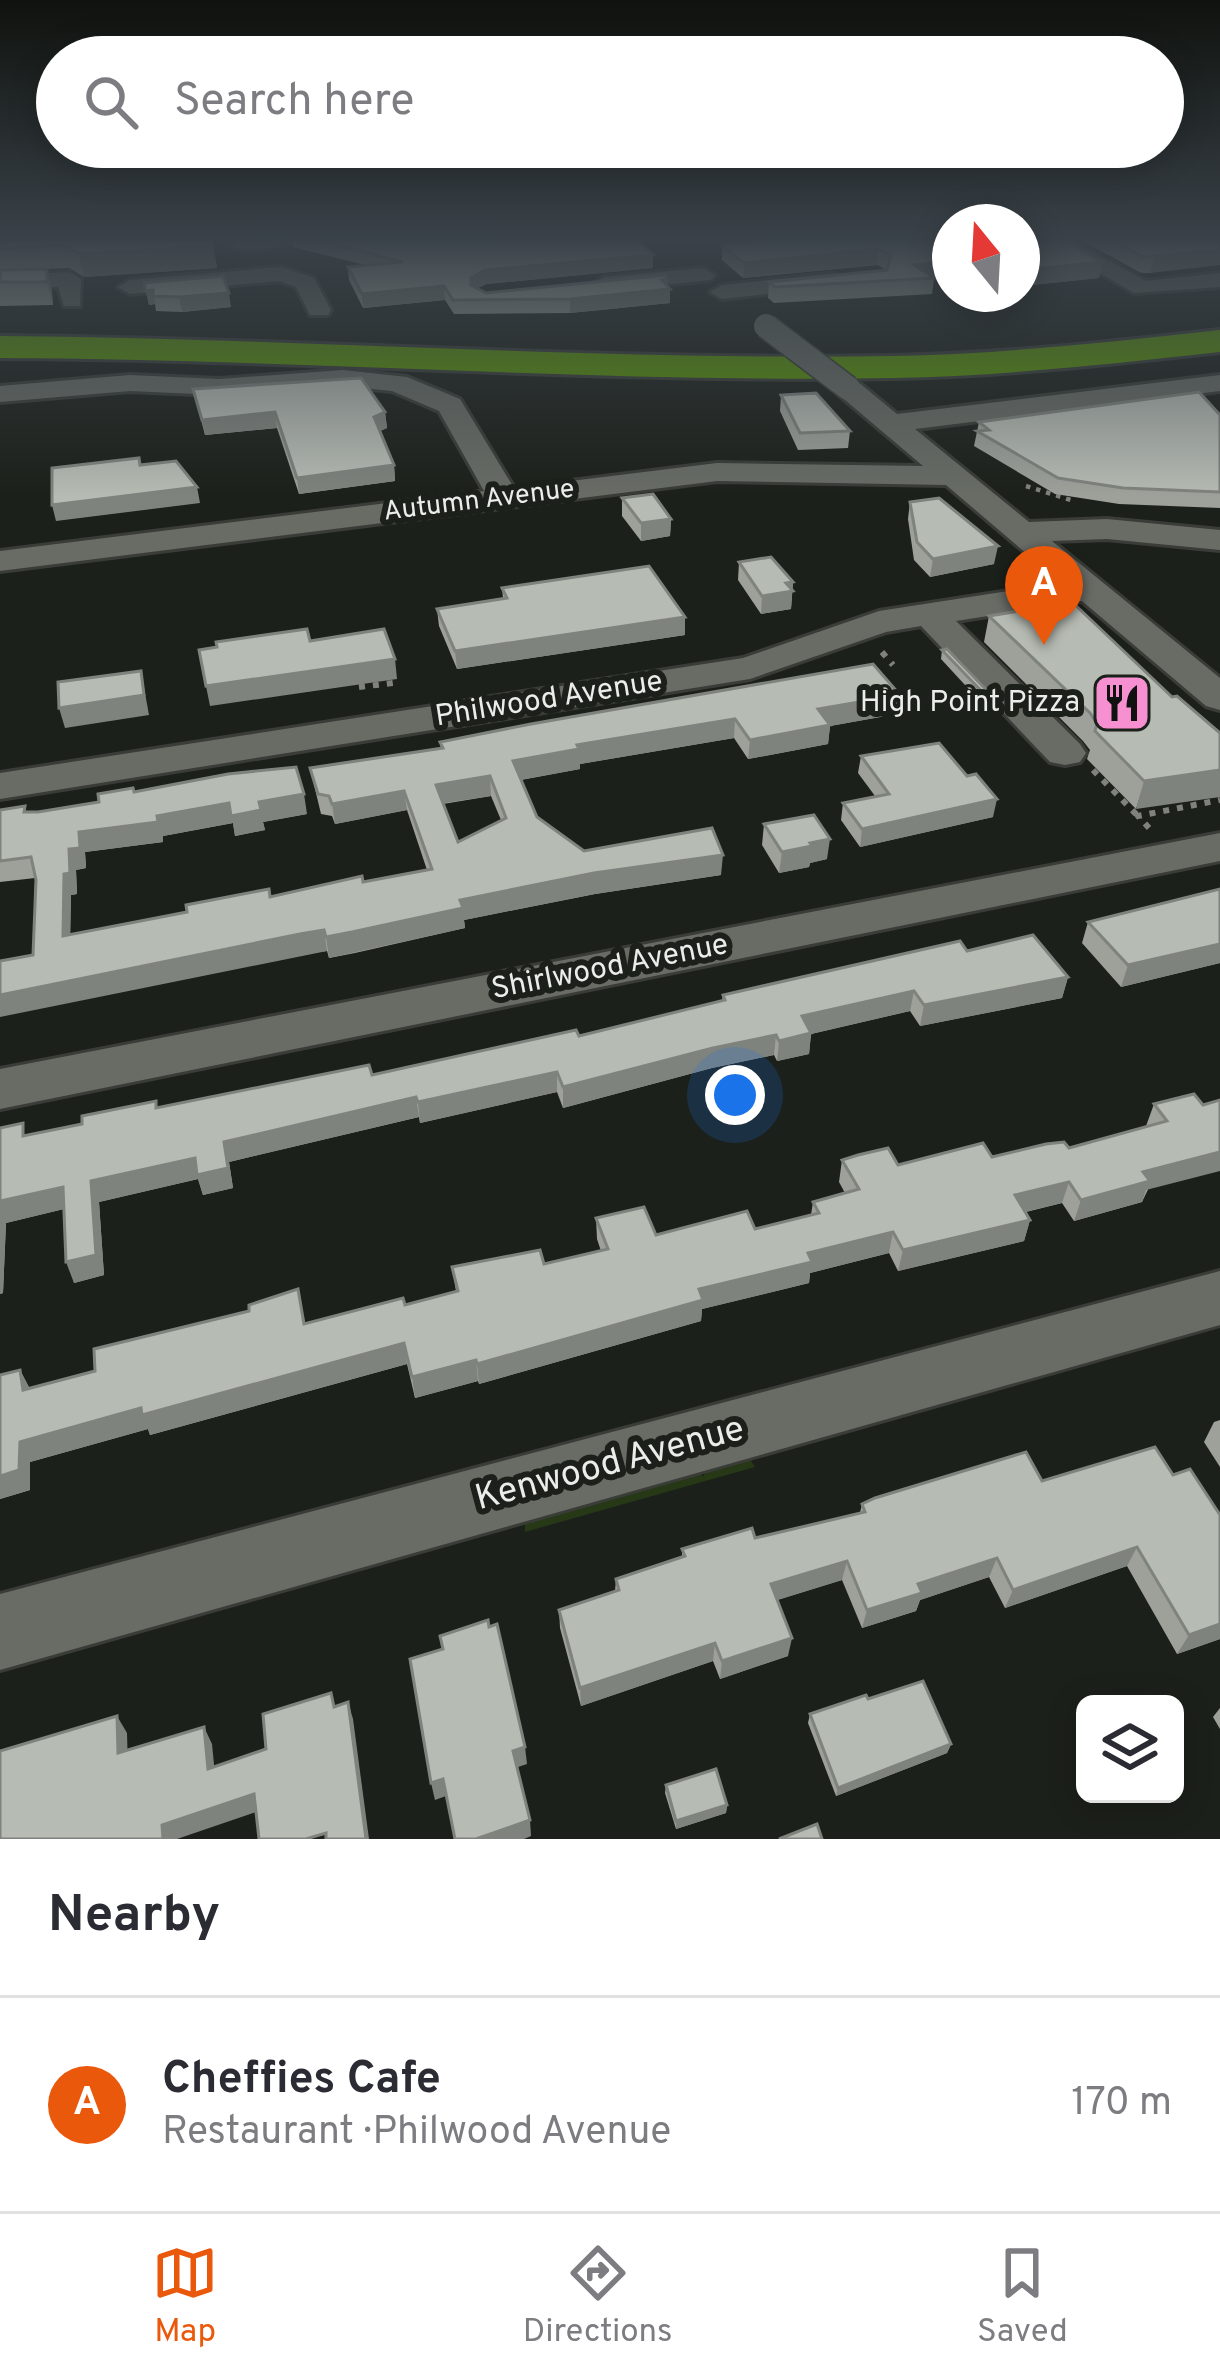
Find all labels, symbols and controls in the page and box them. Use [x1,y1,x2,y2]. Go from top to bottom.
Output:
search box [36,36,1184,168]
icon: search [78,69,144,135]
text: Search here [174,74,414,131]
north arrow [932,204,1040,312]
street label: Autumn Avenue [382,472,576,530]
pin: A [1005,546,1083,645]
street label: Philwood Avenue [433,664,665,736]
restaurant icon: High Point Pizza [1091,672,1153,734]
place label: High Point Pizza [860,685,1080,722]
street label: Shirlwood Avenue [488,927,732,1009]
your location [705,1065,765,1125]
street label: Kenwood Avenue [470,1407,750,1523]
map controls [1076,1695,1184,1803]
button: layers [1076,1695,1184,1803]
text: Nearby [48,1885,220,1950]
text: Cheffies Cafe [162,2052,441,2109]
text: A [73,2080,101,2129]
text: 170 m [1071,2080,1172,2129]
text: Restaurant · Philwood Avenue [162,2109,671,2158]
tab: Map [152,2240,218,2354]
tab: Directions [523,2240,673,2354]
tab: Saved [977,2240,1068,2354]

